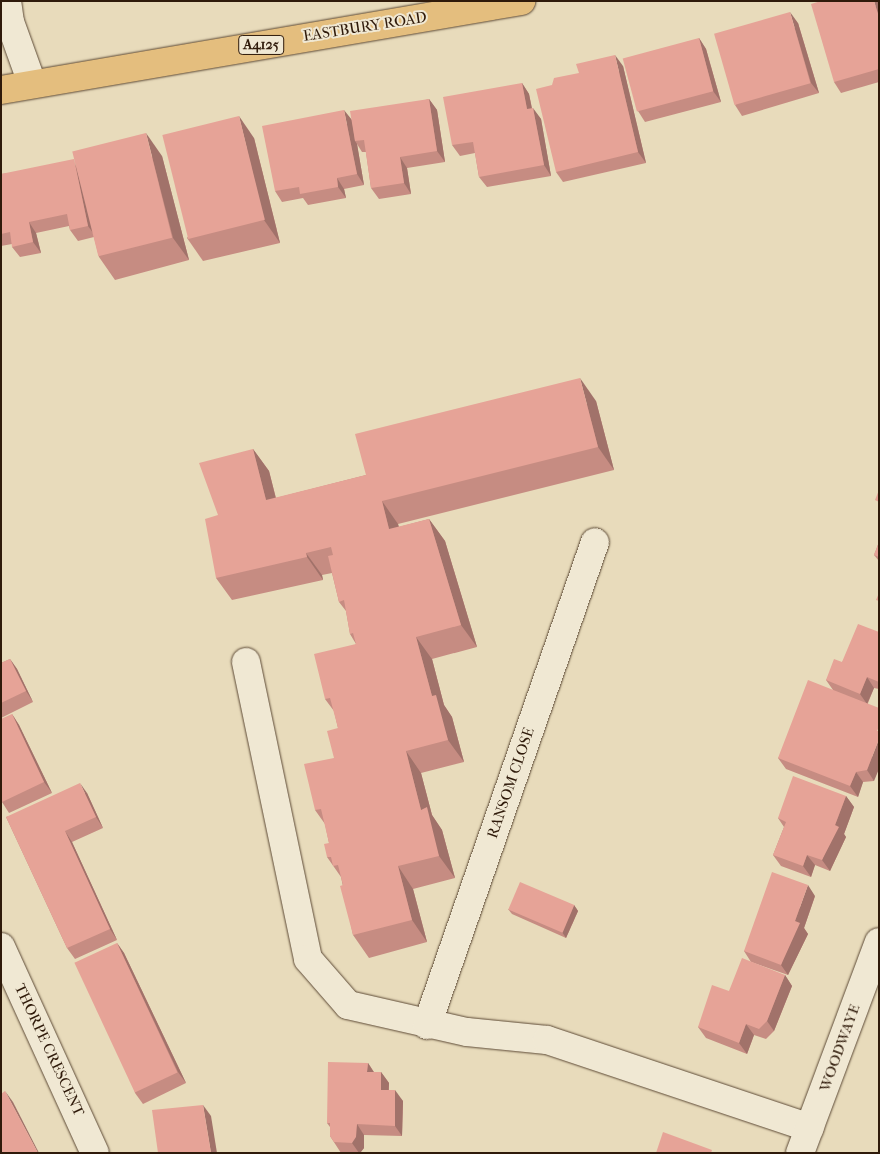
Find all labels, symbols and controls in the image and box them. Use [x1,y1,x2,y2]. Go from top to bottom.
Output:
street label: EASTBURY ROAD [302,8,428,46]
road number: A4125 [237,34,285,56]
street label: RANSOM CLOSE [484,725,538,841]
street label: THORPE CRESCENT [10,981,88,1119]
street label: WOODWAYE [816,1002,864,1094]

